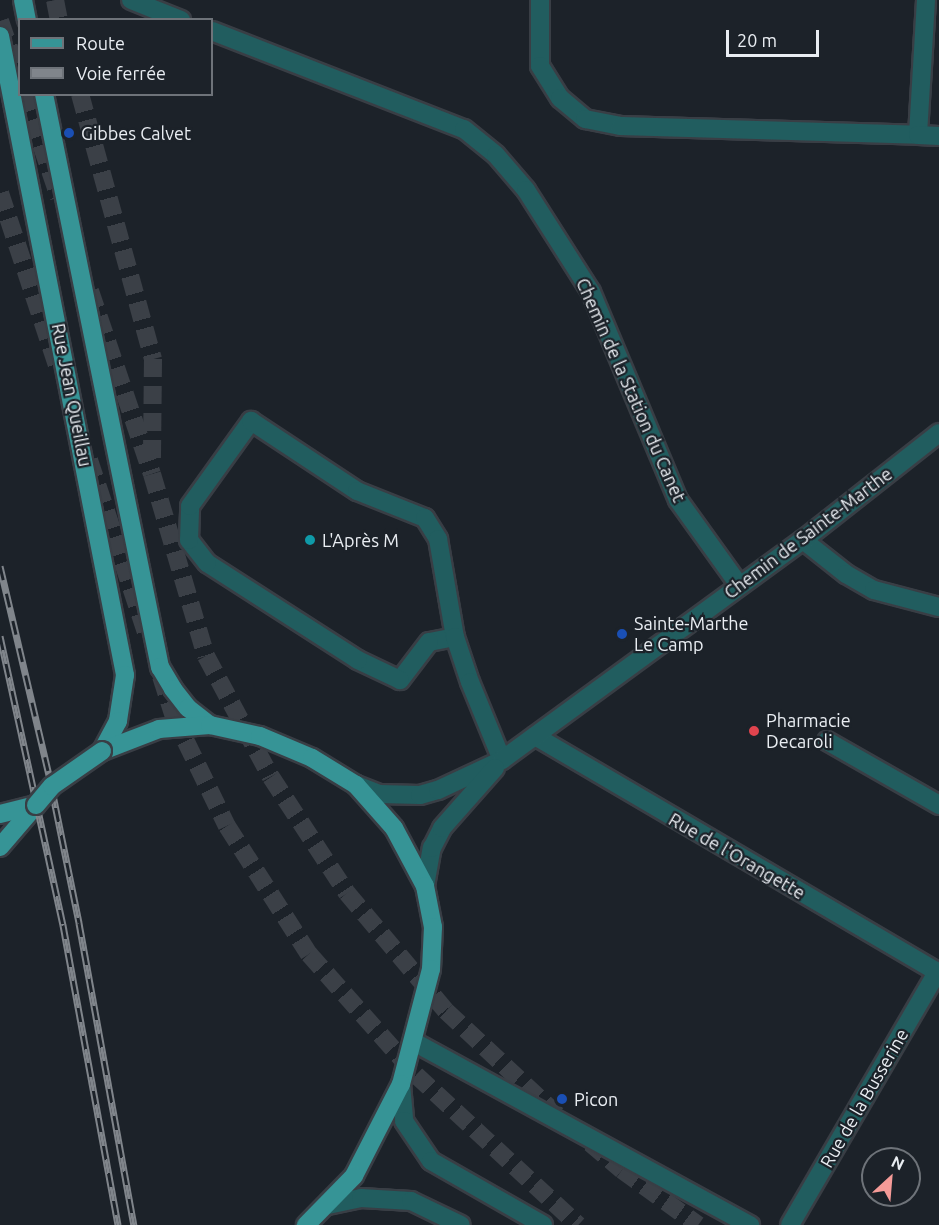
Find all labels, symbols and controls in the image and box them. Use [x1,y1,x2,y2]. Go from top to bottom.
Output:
legend [18,18,213,96]
scale bar [729,18,822,56]
text: 20 m [737,30,777,50]
text: Route [76,33,125,53]
text: Voie ferrée [76,63,166,83]
place label: Gibbes Calvet [81,122,191,144]
marker: Gibbes Calvet [62,126,76,140]
street label: Chemin de la Station du Canet [572,275,690,505]
street label: Rue Jean Queillau [48,322,96,468]
street label: Chemin de Sainte-Marthe [720,463,896,603]
place label: L'Après M [322,529,399,551]
marker: L'Après M [303,533,317,547]
place label: Sainte-Marthe Le Camp [634,613,749,656]
marker: Sainte-Marthe Le Camp [615,627,629,641]
place label: Pharmacie Decaroli [766,710,851,752]
marker: Pharmacie Decaroli [747,724,761,738]
street label: Rue de l'Orangette [665,808,809,904]
street label: Rue de la Busserine [815,1025,913,1171]
place label: Picon [574,1088,618,1110]
marker: Picon [555,1092,569,1106]
north arrow [861,1147,921,1207]
text: N [889,1152,907,1173]

